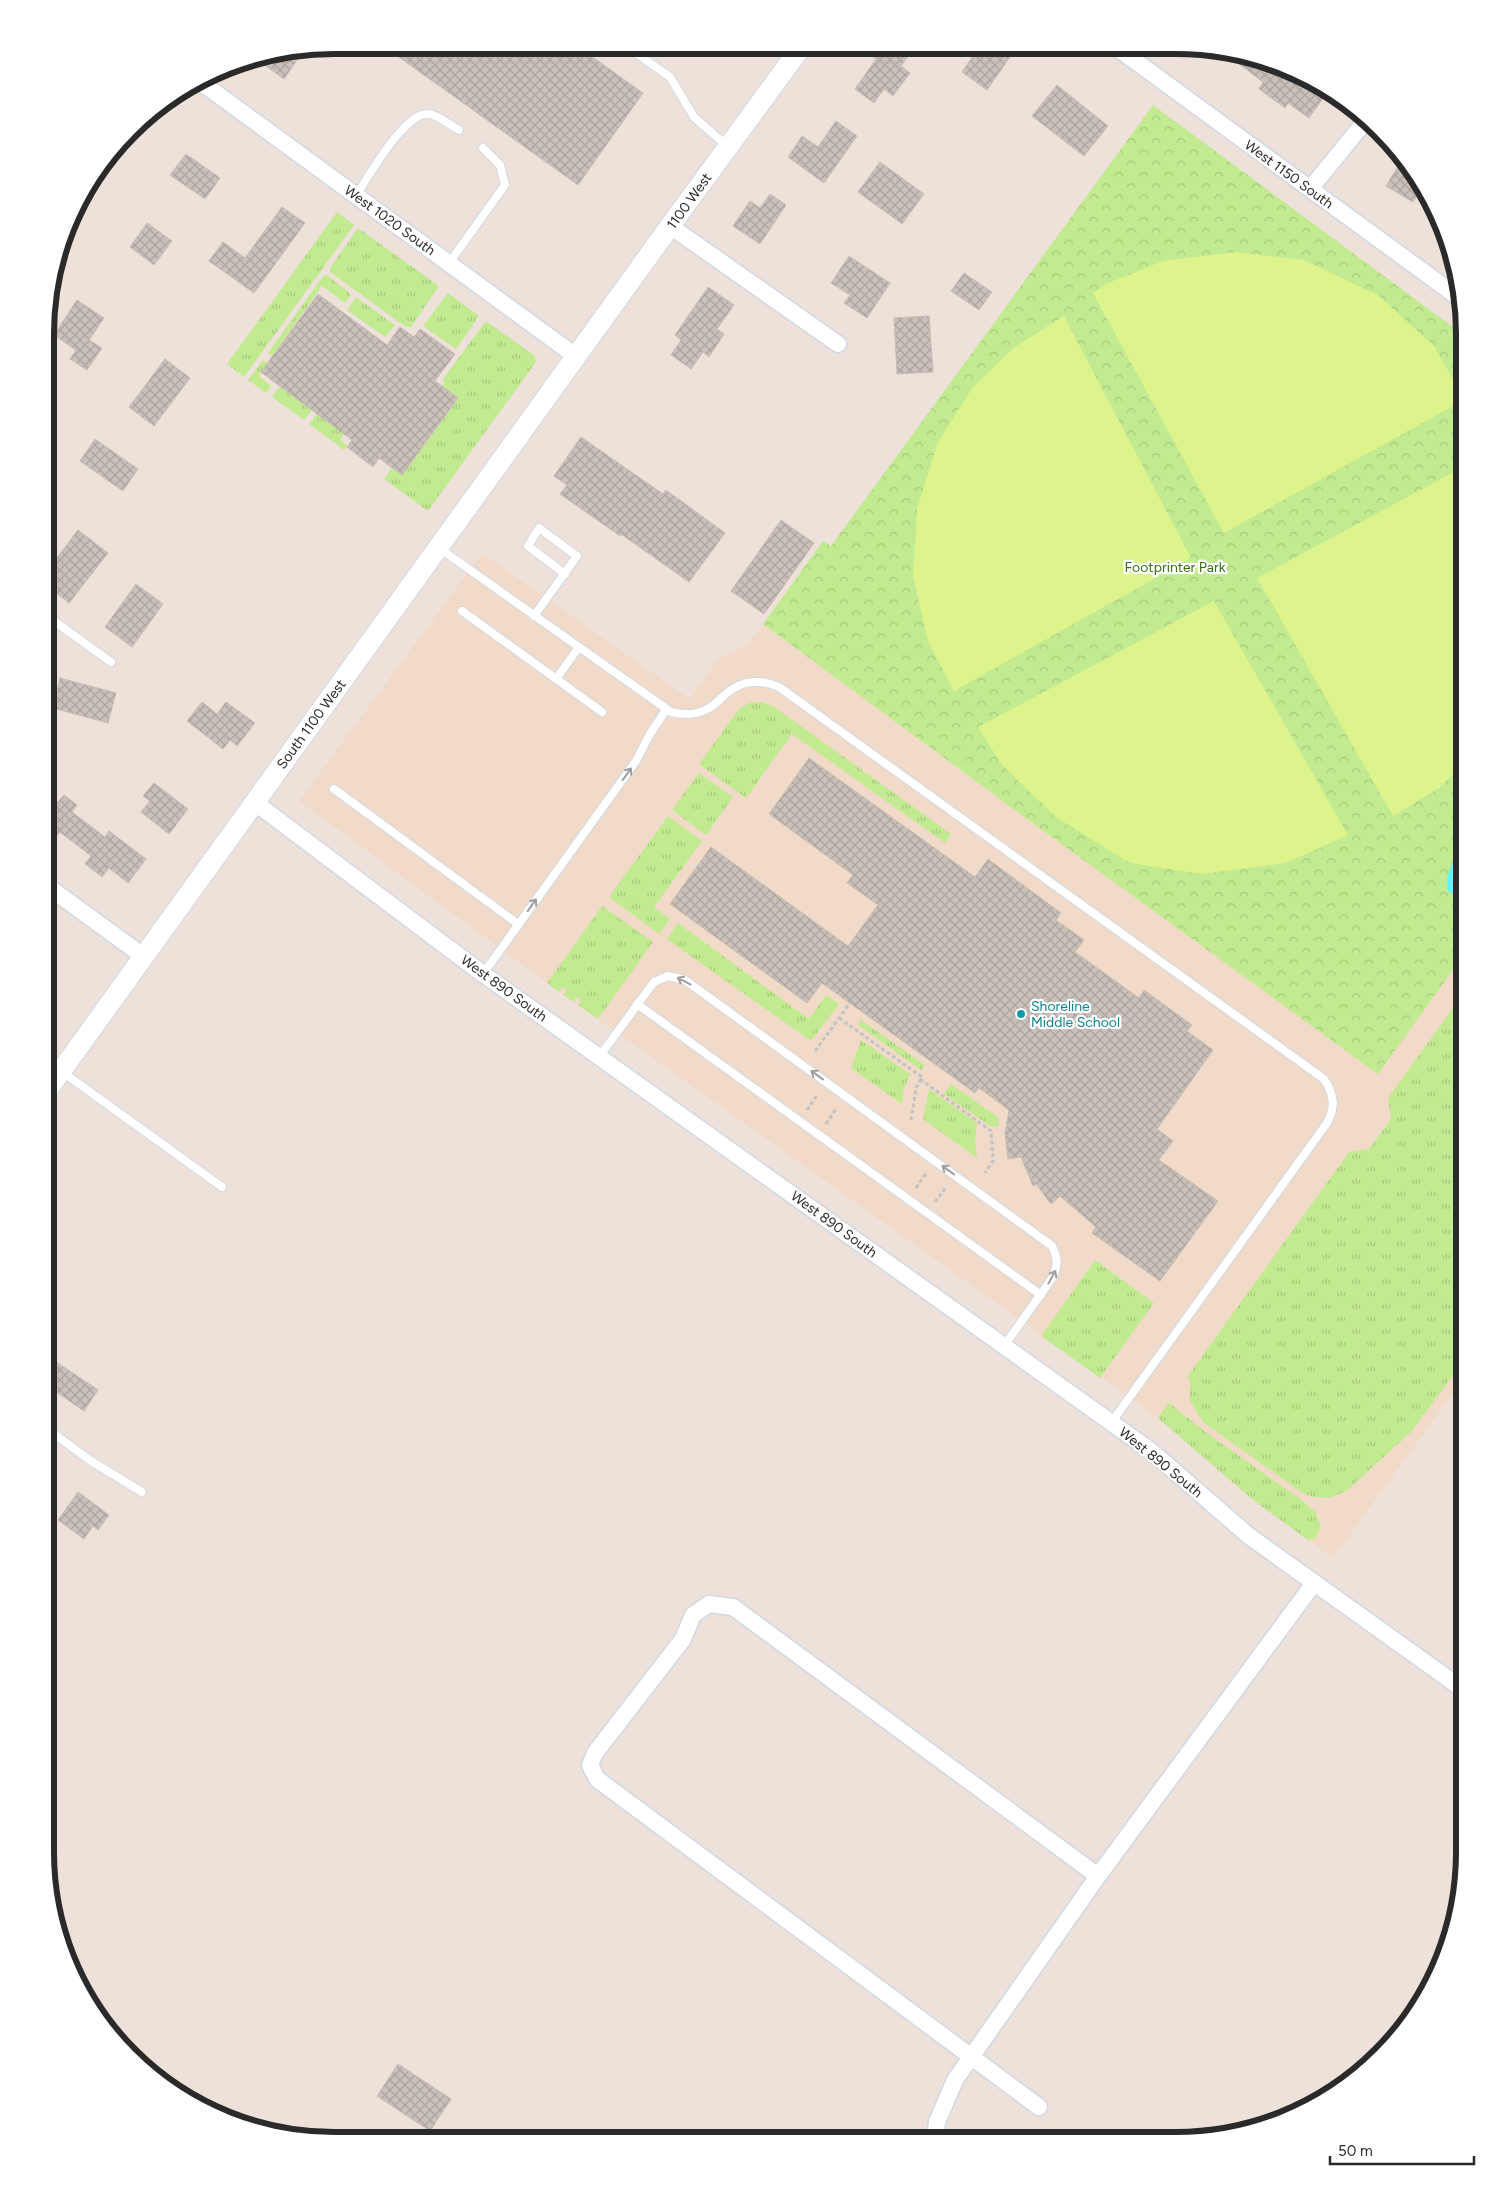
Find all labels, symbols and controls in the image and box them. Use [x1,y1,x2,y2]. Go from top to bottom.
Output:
street label: West 1150 South [1241,137,1337,212]
street label: 1100 West [663,170,715,233]
street label: West 1020 South [341,182,439,259]
park label: Footprinter Park [1125,559,1226,576]
street label: South 1100 West [273,676,350,772]
one-way arrow [622,767,632,781]
one-way arrow [526,899,537,912]
street label: West 890 South [457,951,550,1025]
one-way arrow [677,976,692,986]
place label: Shoreline Middle School [1031,998,1120,1031]
marker: Shoreline Middle School [1015,1008,1027,1020]
one-way arrow [810,1070,824,1080]
one-way arrow [942,1165,956,1175]
street label: West 890 South [787,1187,880,1261]
one-way arrow [1047,1270,1057,1285]
street label: West 890 South [1116,1424,1206,1501]
scale bar [1330,2134,1474,2166]
text: 50 m [1338,2142,1373,2160]

